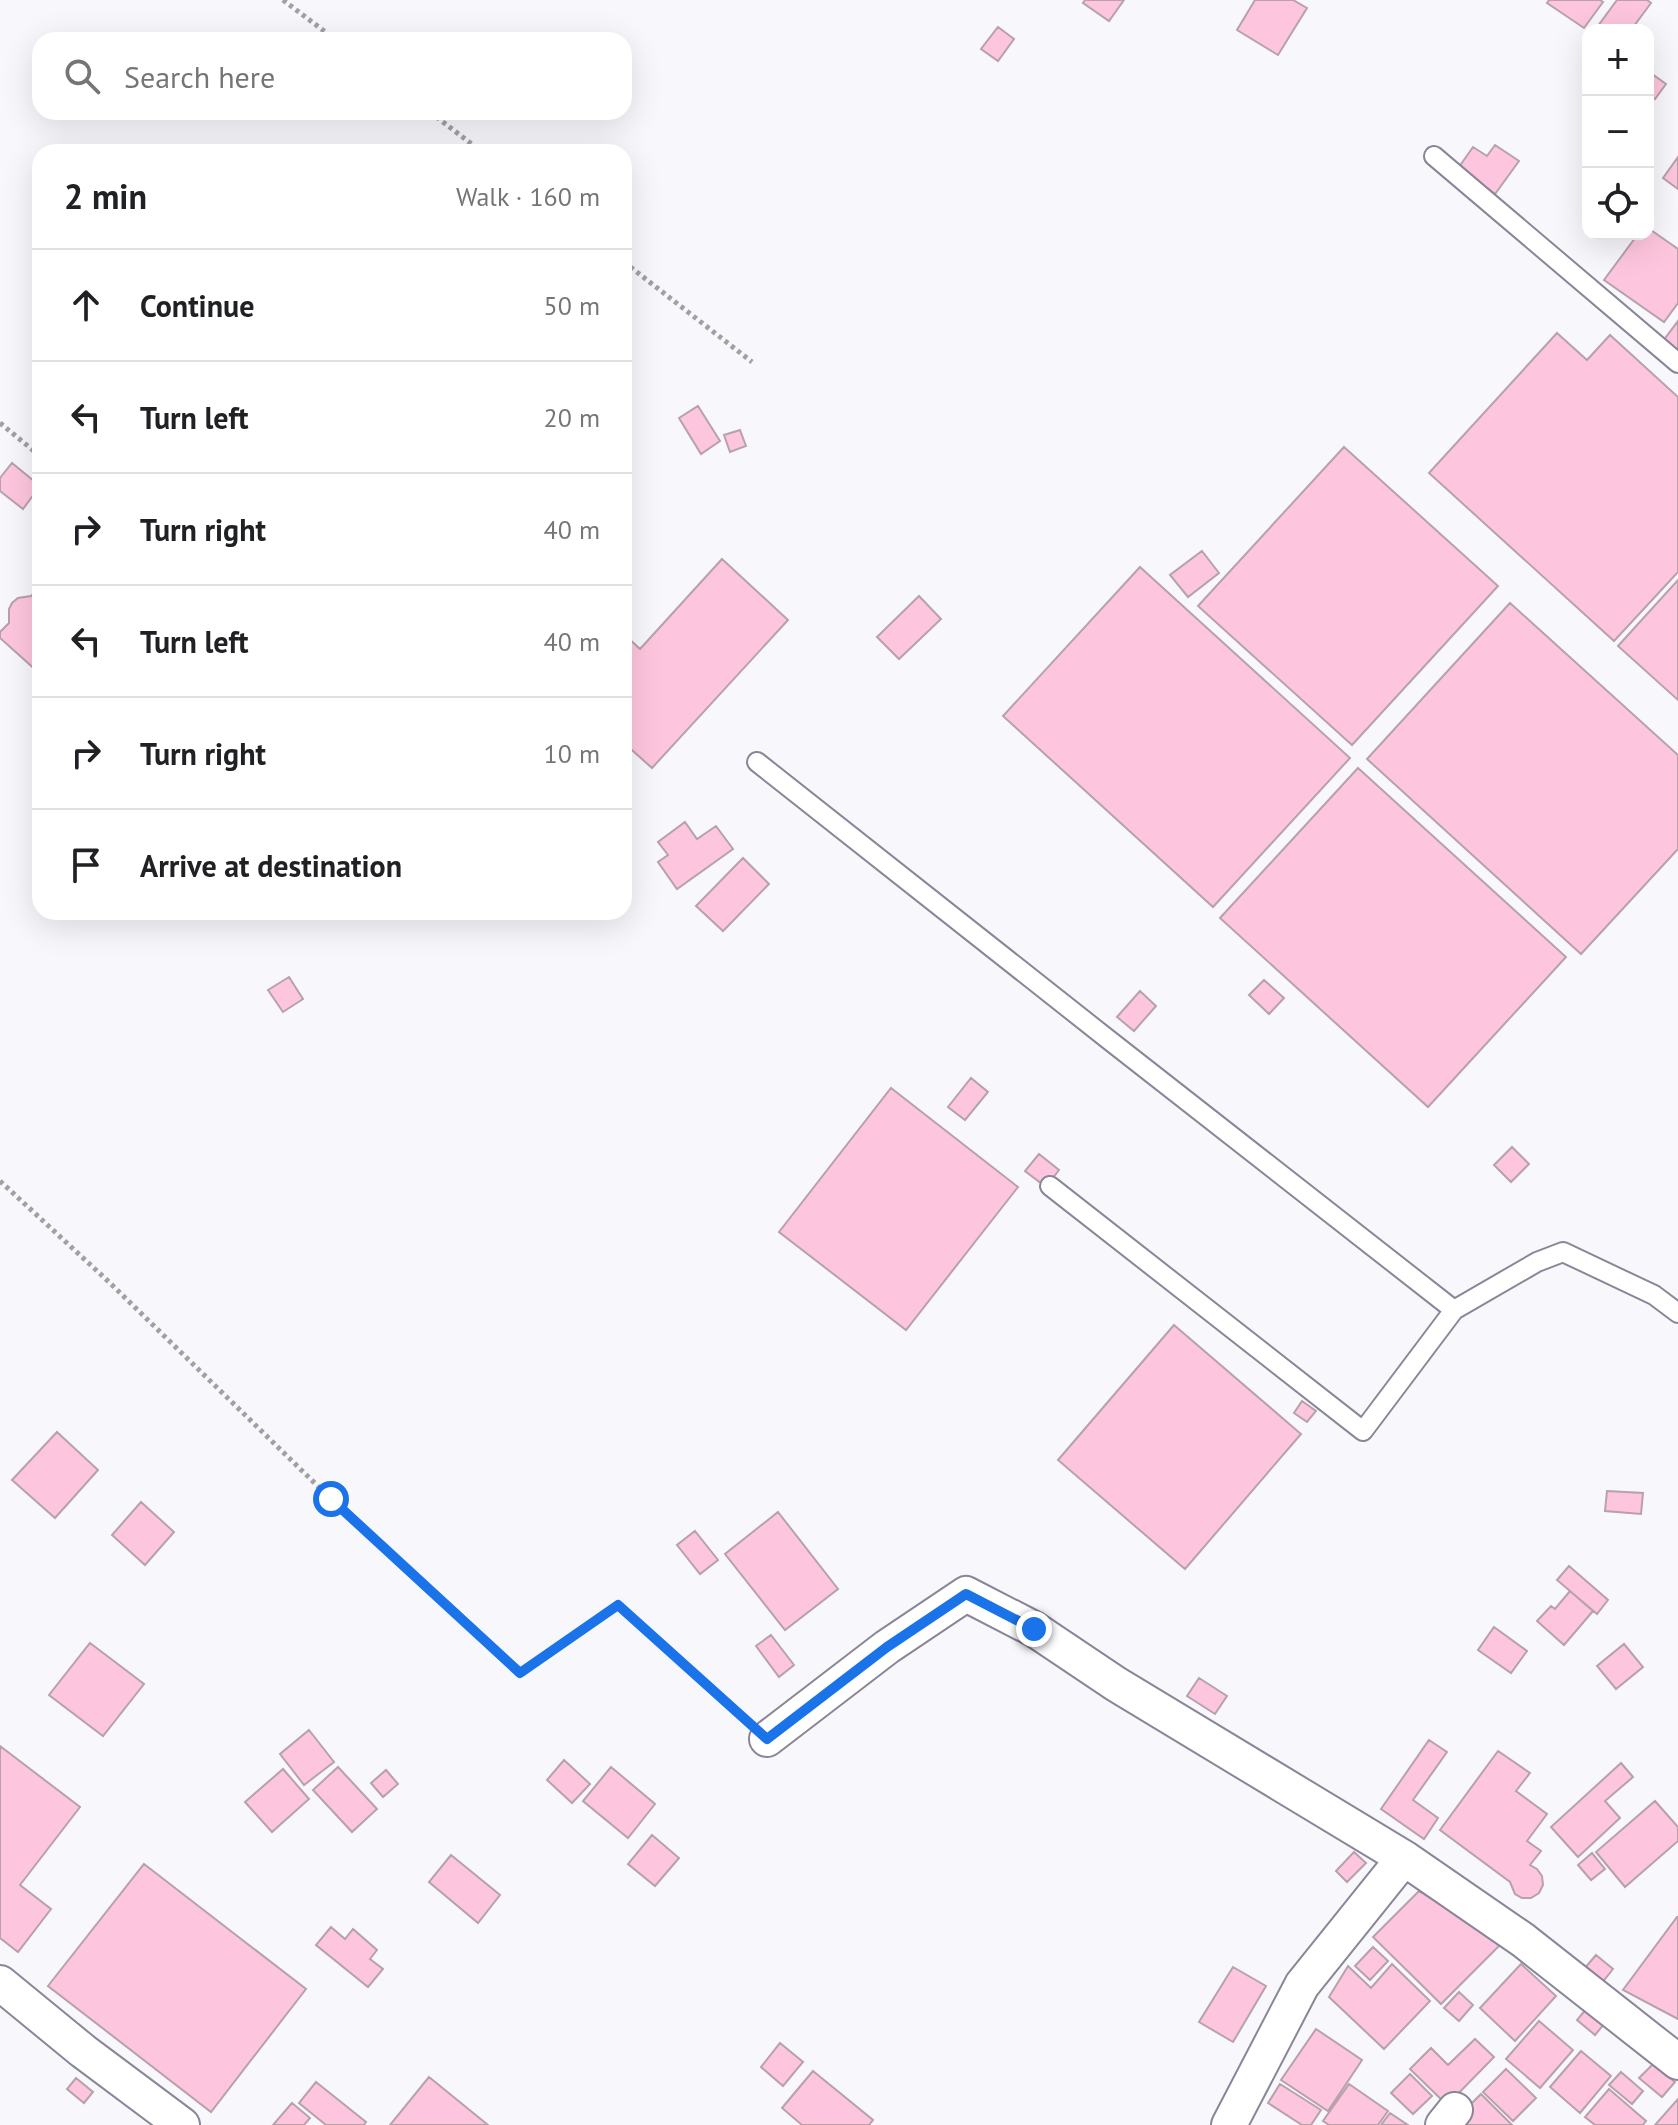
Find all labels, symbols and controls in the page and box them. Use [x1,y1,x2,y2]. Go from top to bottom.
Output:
map controls [1582,24,1654,240]
button: + [1582,24,1654,96]
search box [32,32,632,120]
icon: search [60,54,104,98]
text: Search here [124,57,275,96]
button: − [1582,96,1654,168]
button: locate [1582,168,1654,240]
text: 2 min [64,174,147,218]
text: Walk · 160 m [456,180,600,213]
icon: ahead [64,283,108,327]
text: Continue [140,286,254,325]
text: 50 m [544,289,600,322]
icon: left [64,395,108,439]
text: Turn left [140,398,248,437]
text: 20 m [544,401,600,434]
icon: right [64,507,108,551]
text: Turn right [140,510,266,549]
text: 40 m [544,513,600,546]
icon: left [64,619,108,663]
text: Turn left [140,622,248,661]
text: 40 m [544,625,600,658]
icon: right [64,731,108,775]
text: Turn right [140,734,266,773]
text: 10 m [544,737,600,770]
icon: arrive [64,843,108,887]
text: Arrive at destination [140,846,402,885]
route start [313,1481,349,1517]
route end [1016,1611,1052,1647]

